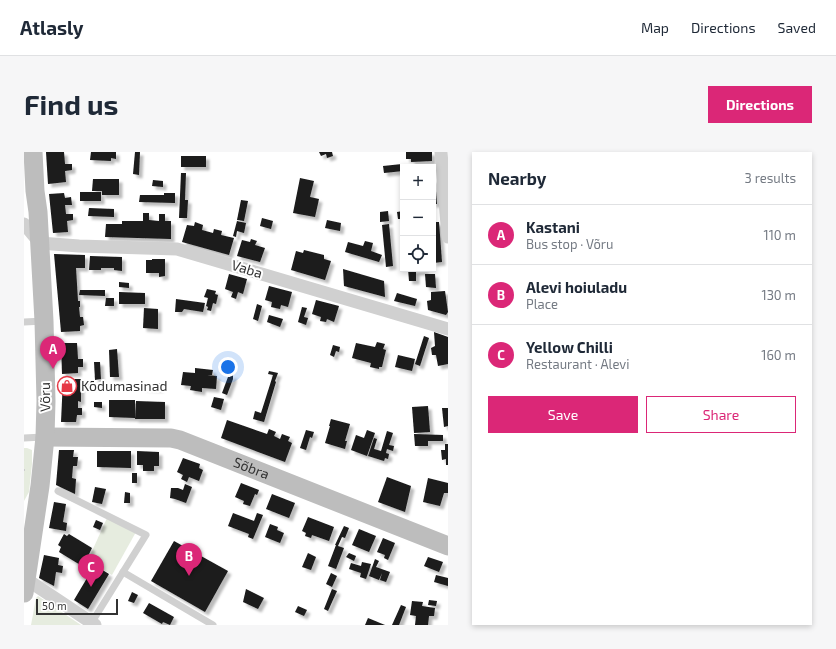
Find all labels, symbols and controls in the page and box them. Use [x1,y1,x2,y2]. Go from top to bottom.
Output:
text: Atlasly [20,16,84,39]
text: Map [641,19,669,36]
text: Directions [691,19,756,36]
text: Saved [778,19,816,36]
button: Directions [708,86,812,123]
text: Find us [24,87,118,121]
map controls [400,164,436,272]
button: + [400,164,436,200]
text: Nearby [488,168,546,188]
text: 3 results [745,170,796,186]
button: − [400,200,436,236]
text: Kastani [526,218,580,236]
text: A [497,227,505,243]
text: 110 m [764,227,796,243]
button: locate [400,236,436,272]
text: Bus stop · Võru [526,236,613,252]
street label: Vaba [230,256,265,281]
text: Alevi hoiuladu [526,278,627,296]
text: B [497,287,505,303]
text: 130 m [761,287,796,303]
text: Place [526,296,558,312]
pin: A [40,336,66,369]
text: Yellow Chilli [526,338,613,356]
text: C [497,347,505,363]
text: 160 m [761,347,796,363]
text: Restaurant · Alevi [526,356,629,372]
your location [218,357,238,377]
shop icon: Kodumasinad [56,375,78,397]
place label: Kodumasinad [81,377,167,394]
street label: Võru [36,382,53,412]
button: Save [488,396,638,433]
button: Share [646,396,796,433]
street label: Sõbra [231,453,272,483]
pin: B [176,543,202,576]
pin: C [78,554,104,587]
scale bar [36,597,118,616]
text: 50 m [42,599,67,612]

